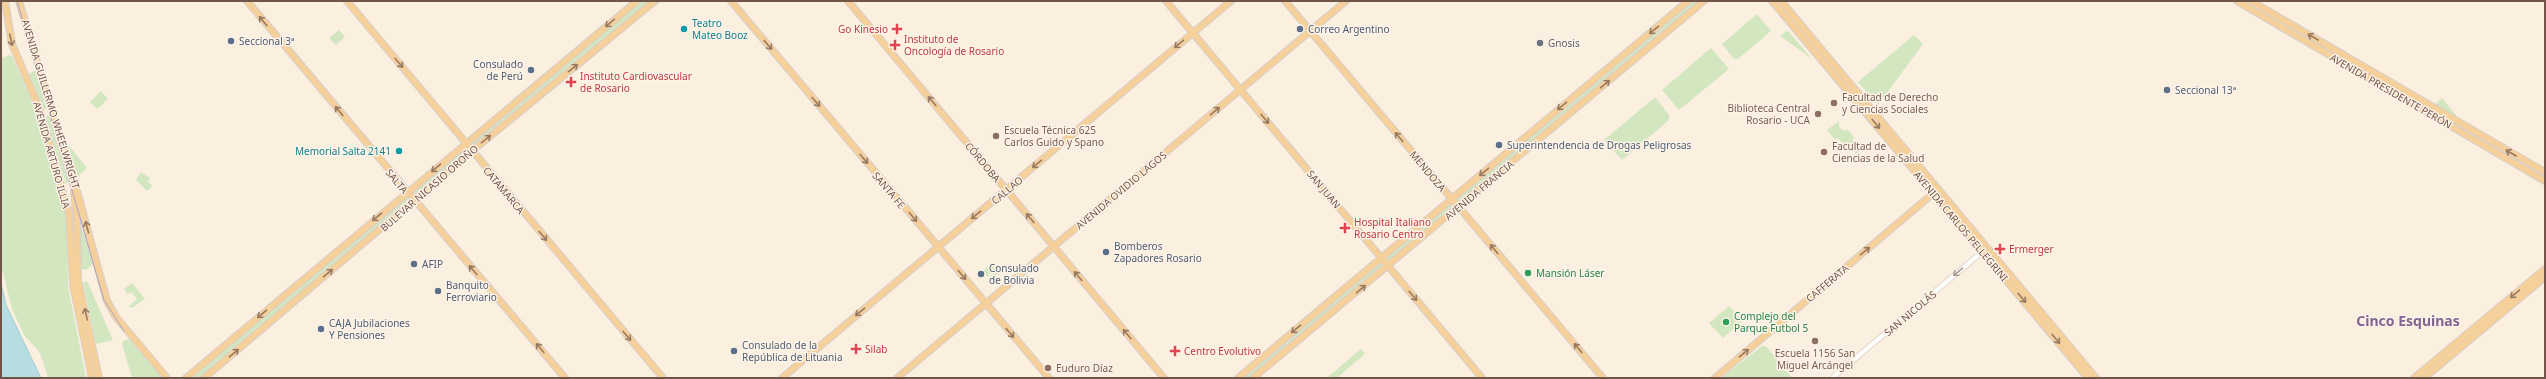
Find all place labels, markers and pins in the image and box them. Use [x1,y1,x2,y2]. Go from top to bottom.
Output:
place label: Teatro Mateo Booz [692,16,748,42]
place label: Go Kinesio [838,22,888,36]
place label: Correo Argentino [1308,22,1390,36]
marker: Go Kinesio [891,23,903,35]
marker: Teatro Mateo Booz [679,24,689,34]
marker: Correo Argentino [1295,24,1305,34]
place label: Instituto de Oncología de Rosario [904,32,1004,58]
place label: Seccional 3ª [239,34,295,48]
marker: Seccional 3ª [226,36,236,46]
place label: Gnosis [1548,36,1580,50]
marker: Gnosis [1535,38,1545,48]
marker: Instituto de Oncología de Rosario [889,39,901,51]
place label: Consulado de Perú [473,57,523,83]
marker: Consulado de Perú [526,65,536,75]
place label: Instituto Cardiovascular de Rosario [580,69,692,95]
marker: Instituto Cardiovascular de Rosario [565,76,577,88]
place label: Seccional 13ª [2175,83,2237,97]
marker: Seccional 13ª [2162,85,2172,95]
place label: Facultad de Derecho y Ciencias Sociales [1842,90,1938,116]
marker: Facultad de Derecho y Ciencias Sociales [1829,98,1839,108]
place label: Biblioteca Central Rosario - UCA [1727,101,1811,127]
marker: Biblioteca Central Rosario - UCA [1813,109,1823,119]
place label: Escuela Técnica 625 Carlos Guido y Spano [1004,123,1104,149]
marker: Escuela Técnica 625 Carlos Guido y Spano [991,131,1001,141]
place label: Superintendencia de Drogas Peligrosas [1507,138,1692,152]
place label: Facultad de Ciencias de la Salud [1832,139,1924,165]
marker: Superintendencia de Drogas Peligrosas [1494,140,1504,150]
place label: Memorial Salta 2141 [295,144,391,158]
marker: Memorial Salta 2141 [394,146,404,156]
marker: Facultad de Ciencias de la Salud [1819,147,1829,157]
place label: Hospital Italiano Rosario Centro [1354,215,1431,241]
marker: Hospital Italiano Rosario Centro [1339,222,1351,234]
place label: Bomberos Zapadores Rosario [1114,239,1202,265]
place label: Ermerger [2009,242,2054,256]
marker: Ermerger [1994,243,2006,255]
marker: Bomberos Zapadores Rosario [1101,247,1111,257]
place label: AFIP [422,257,443,271]
marker: AFIP [409,259,419,269]
place label: Consulado de Bolivia [989,261,1039,287]
place label: Mansión Láser [1536,266,1604,280]
marker: Mansión Láser [1523,268,1533,278]
marker: Consulado de Bolivia [976,269,986,279]
place label: Banquito Ferroviario [446,278,497,304]
marker: Banquito Ferroviario [433,286,443,296]
place label: Complejo del Parque Futbol 5 [1734,309,1809,335]
place label: CAJA Jubilaciones Y Pensiones [329,316,410,342]
marker: Complejo del Parque Futbol 5 [1721,317,1731,327]
marker: CAJA Jubilaciones Y Pensiones [316,324,326,334]
marker: Escuela 1156 San Miguel Arcángel [1810,336,1820,346]
place label: Consulado de la República de Lituania [742,338,843,364]
place label: Silab [865,342,887,356]
marker: Silab [850,343,862,355]
place label: Centro Evolutivo [1184,344,1261,358]
marker: Centro Evolutivo [1169,345,1181,357]
marker: Consulado de la República de Lituania [729,346,739,356]
place label: Escuela 1156 San Miguel Arcángel [1775,346,1855,372]
place label: Euduro Díaz [1056,361,1113,375]
marker: Euduro Díaz [1043,363,1053,373]

